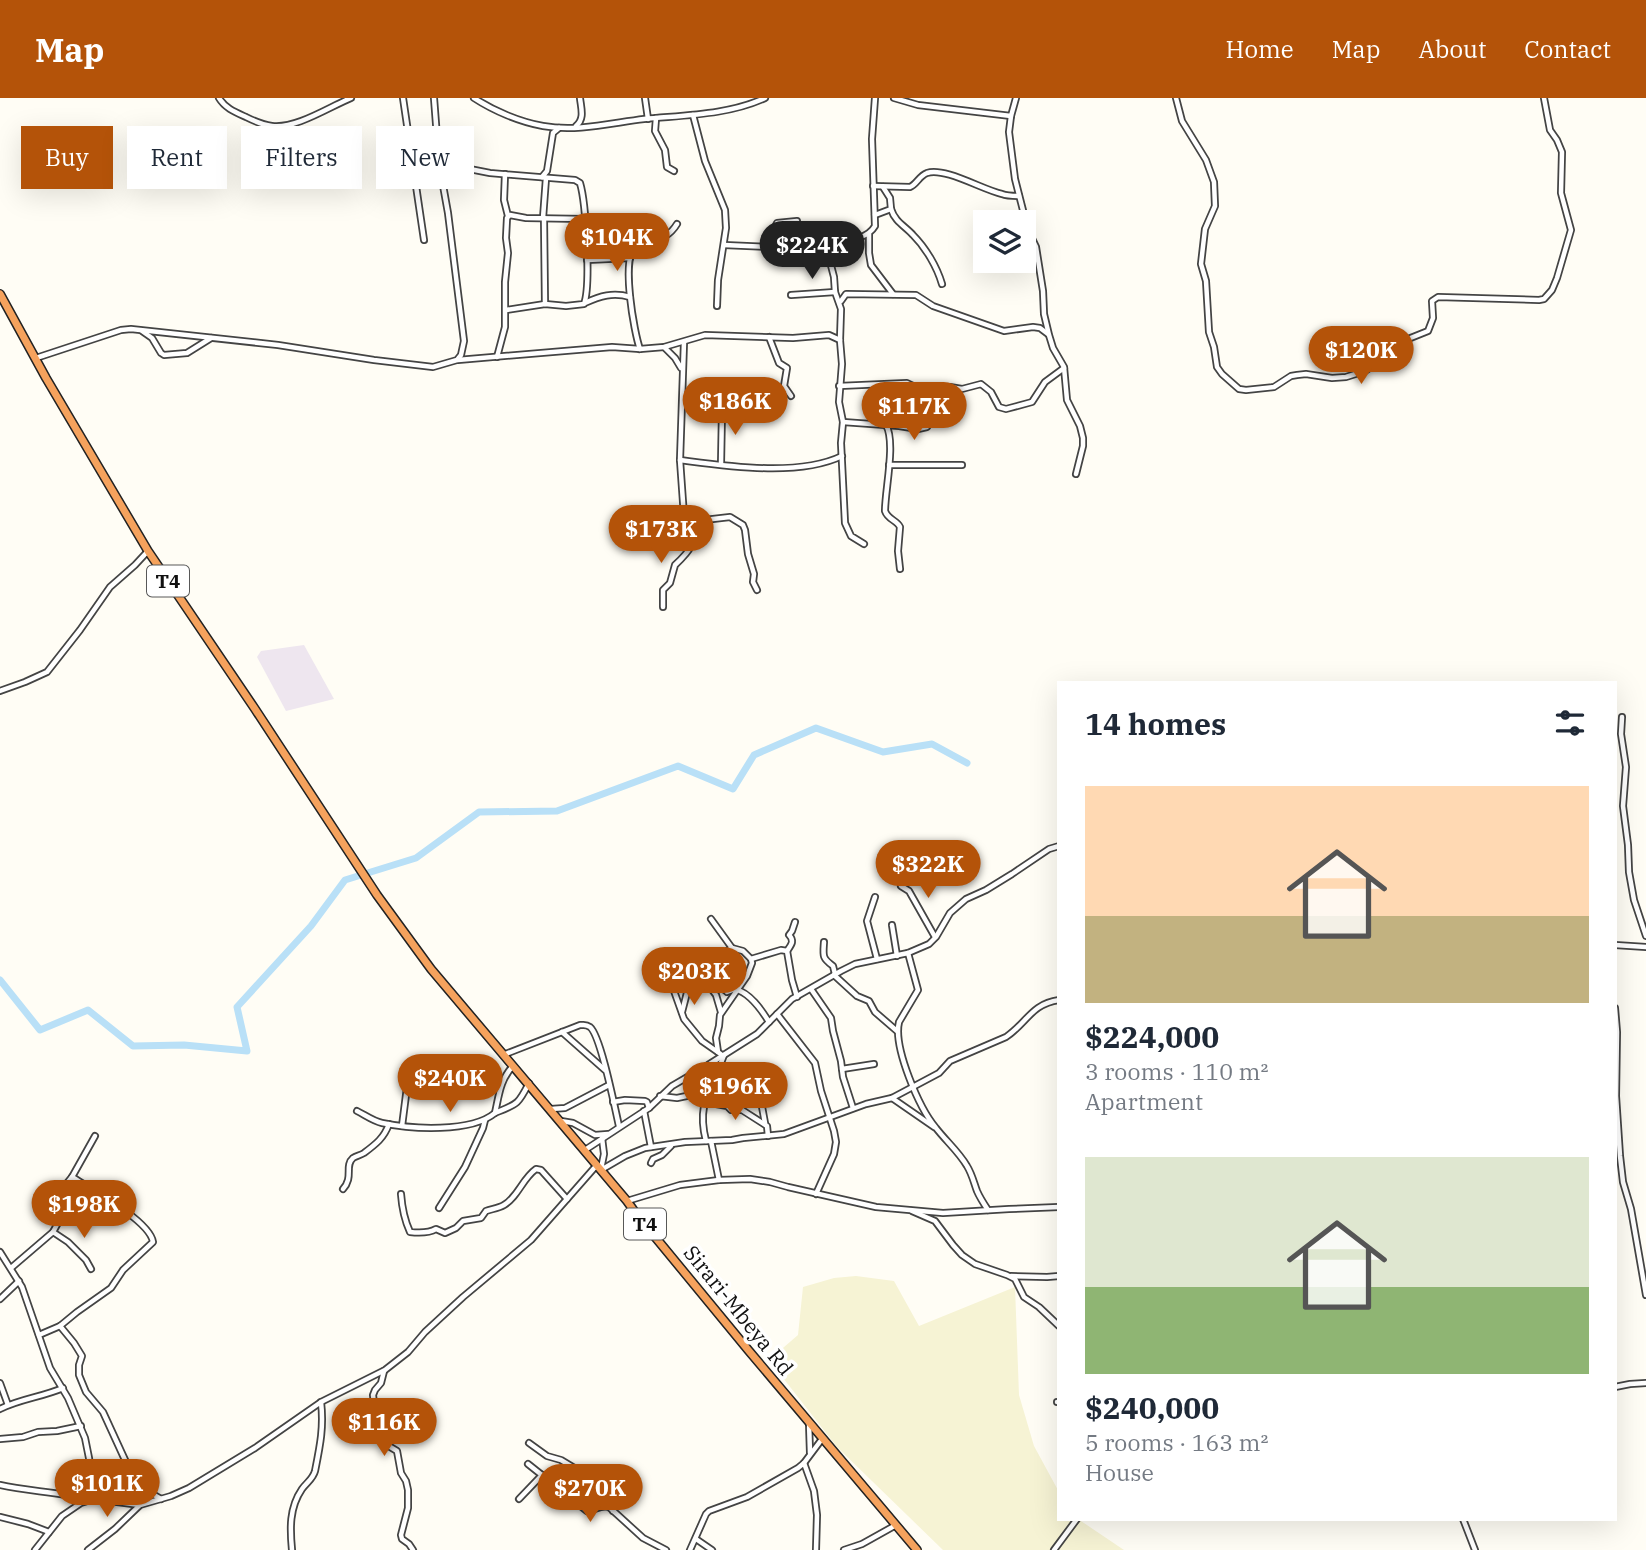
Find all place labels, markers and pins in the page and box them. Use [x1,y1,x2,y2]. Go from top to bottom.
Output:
pin: $104K [568,214,666,273]
pin: $224K [763,222,861,281]
pin: $120K [1312,327,1410,386]
pin: $186K [686,378,784,437]
pin: $117K [865,382,963,442]
pin: $173K [612,505,710,565]
pin: $322K [879,840,977,900]
pin: $203K [645,948,743,1007]
pin: $240K [401,1054,499,1114]
pin: $196K [686,1062,784,1122]
pin: $198K [35,1180,133,1240]
pin: $116K [335,1398,433,1458]
pin: $101K [58,1460,156,1519]
pin: $270K [541,1464,639,1524]

